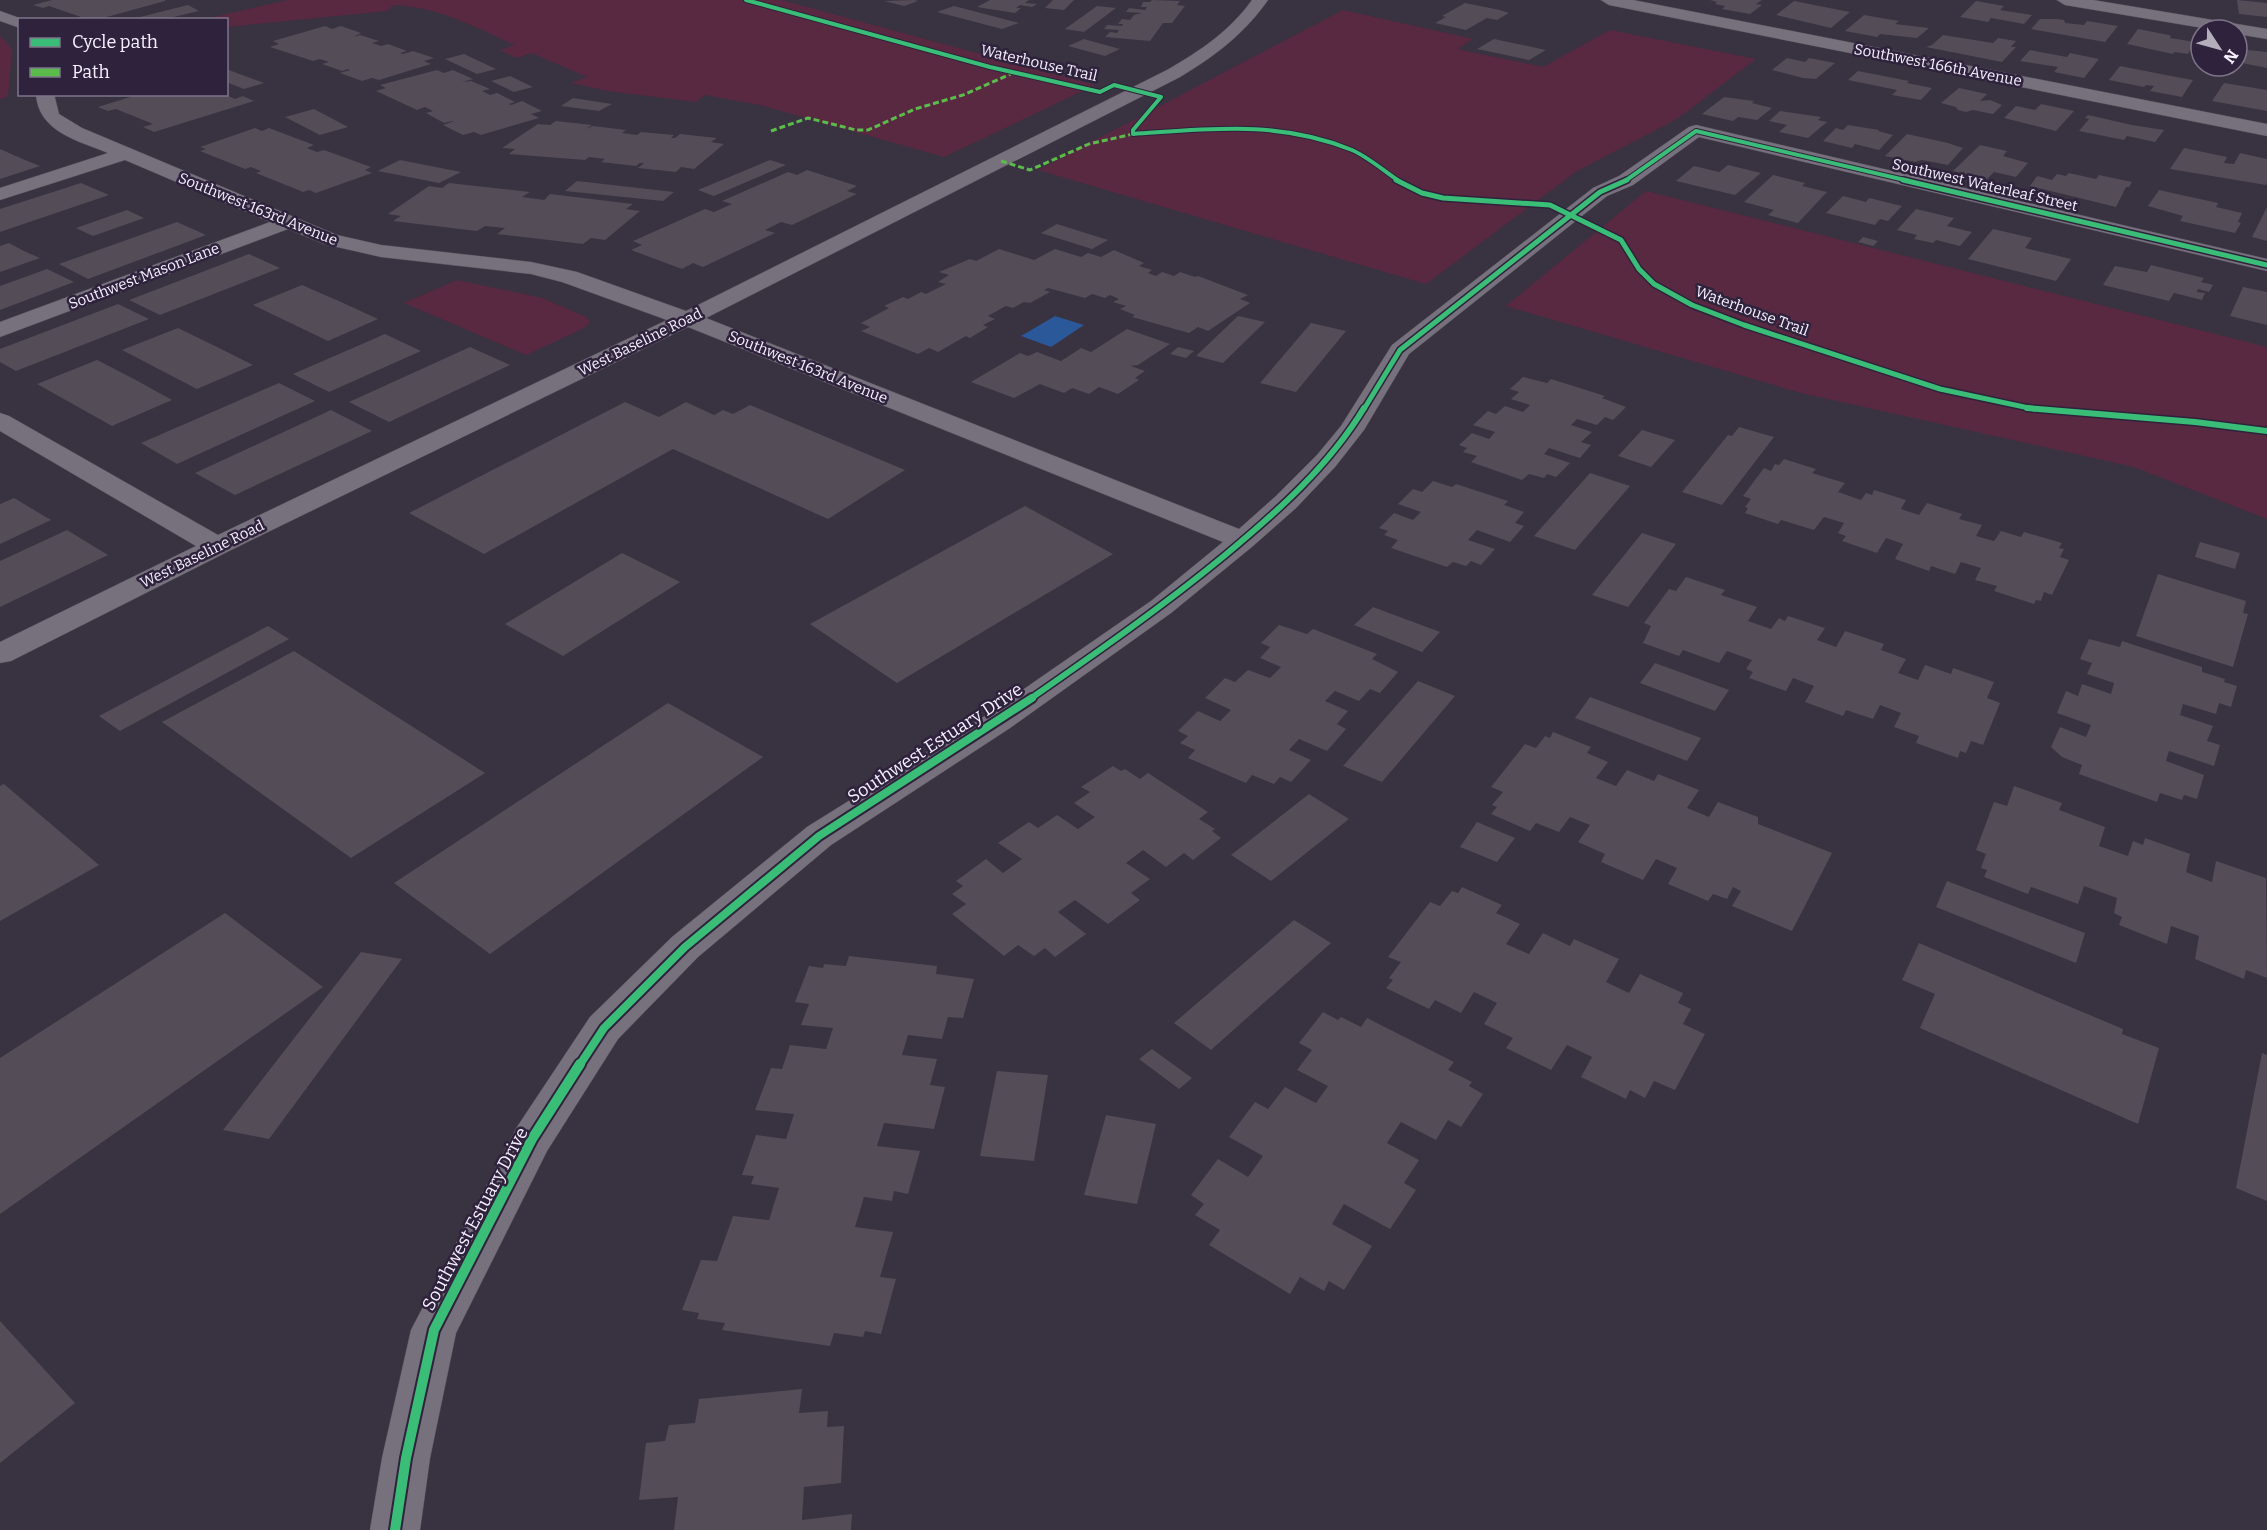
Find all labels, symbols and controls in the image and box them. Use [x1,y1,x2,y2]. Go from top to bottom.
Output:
legend [18,18,228,96]
north arrow [2189,18,2249,78]
text: Cycle path [72,31,158,53]
street label: Southwest 166th Avenue [1853,40,2023,90]
street label: Waterhouse Trail [979,41,1099,85]
text: N [2219,46,2242,67]
text: Path [72,61,110,83]
street label: Southwest Waterleaf Street [1890,155,2080,215]
street label: Southwest 163rd Avenue [176,169,340,249]
street label: Southwest Mason Lane [66,239,222,313]
street label: Waterhouse Trail [1693,282,1811,340]
street label: West Baseline Road [575,304,705,380]
street label: Southwest 163rd Avenue [726,327,890,407]
street label: West Baseline Road [137,516,267,592]
street label: Southwest Estuary Drive [843,678,1027,808]
street label: Southwest Estuary Drive [417,1124,533,1314]

